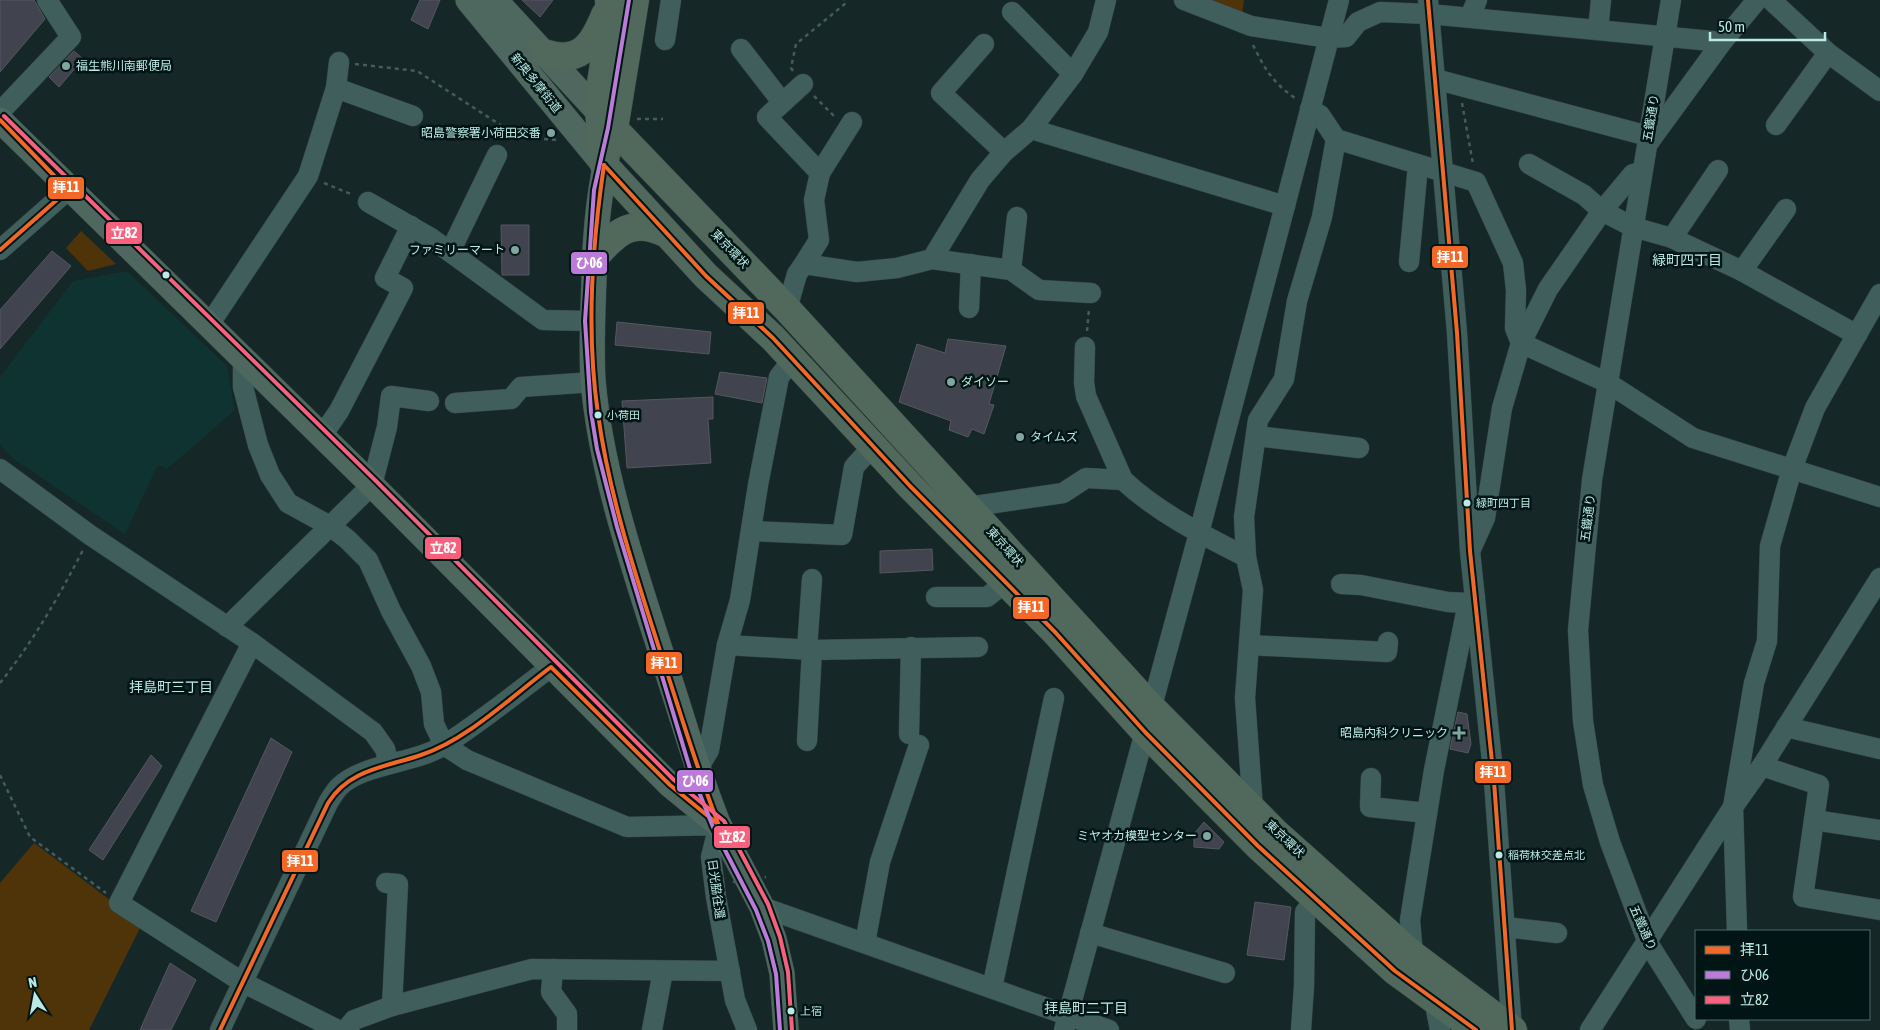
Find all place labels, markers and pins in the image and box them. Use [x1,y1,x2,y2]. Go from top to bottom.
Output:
place label: 福生熊川南郵便局 [76,59,172,73]
marker: 福生熊川南郵便局 [60,60,72,72]
place label: 昭島警察署小荷田交番 [421,126,541,140]
marker: 昭島警察署小荷田交番 [545,127,557,139]
place label: ファミリーマート [409,243,505,257]
marker: ファミリーマート [509,244,521,256]
unlabelled marker [161,270,171,280]
place label: ダイソー [961,375,1009,389]
marker: ダイソー [945,376,957,388]
place label: 小荷田 [607,409,640,421]
marker: 小荷田 [593,410,603,420]
place label: タイムズ [1030,430,1078,444]
marker: タイムズ [1014,431,1026,443]
place label: 緑町四丁目 [1476,497,1531,509]
marker: 緑町四丁目 [1462,498,1472,508]
place label: 昭島内科クリニック [1340,726,1448,740]
marker: 昭島内科クリニック [1452,726,1466,740]
place label: ミヤオカ模型センター [1077,829,1197,843]
marker: ミヤオカ模型センター [1201,830,1213,842]
place label: 稲荷林交差点北 [1508,849,1585,861]
marker: 稲荷林交差点北 [1494,850,1504,860]
place label: 上宿 [800,1005,822,1017]
marker: 上宿 [786,1006,796,1016]

